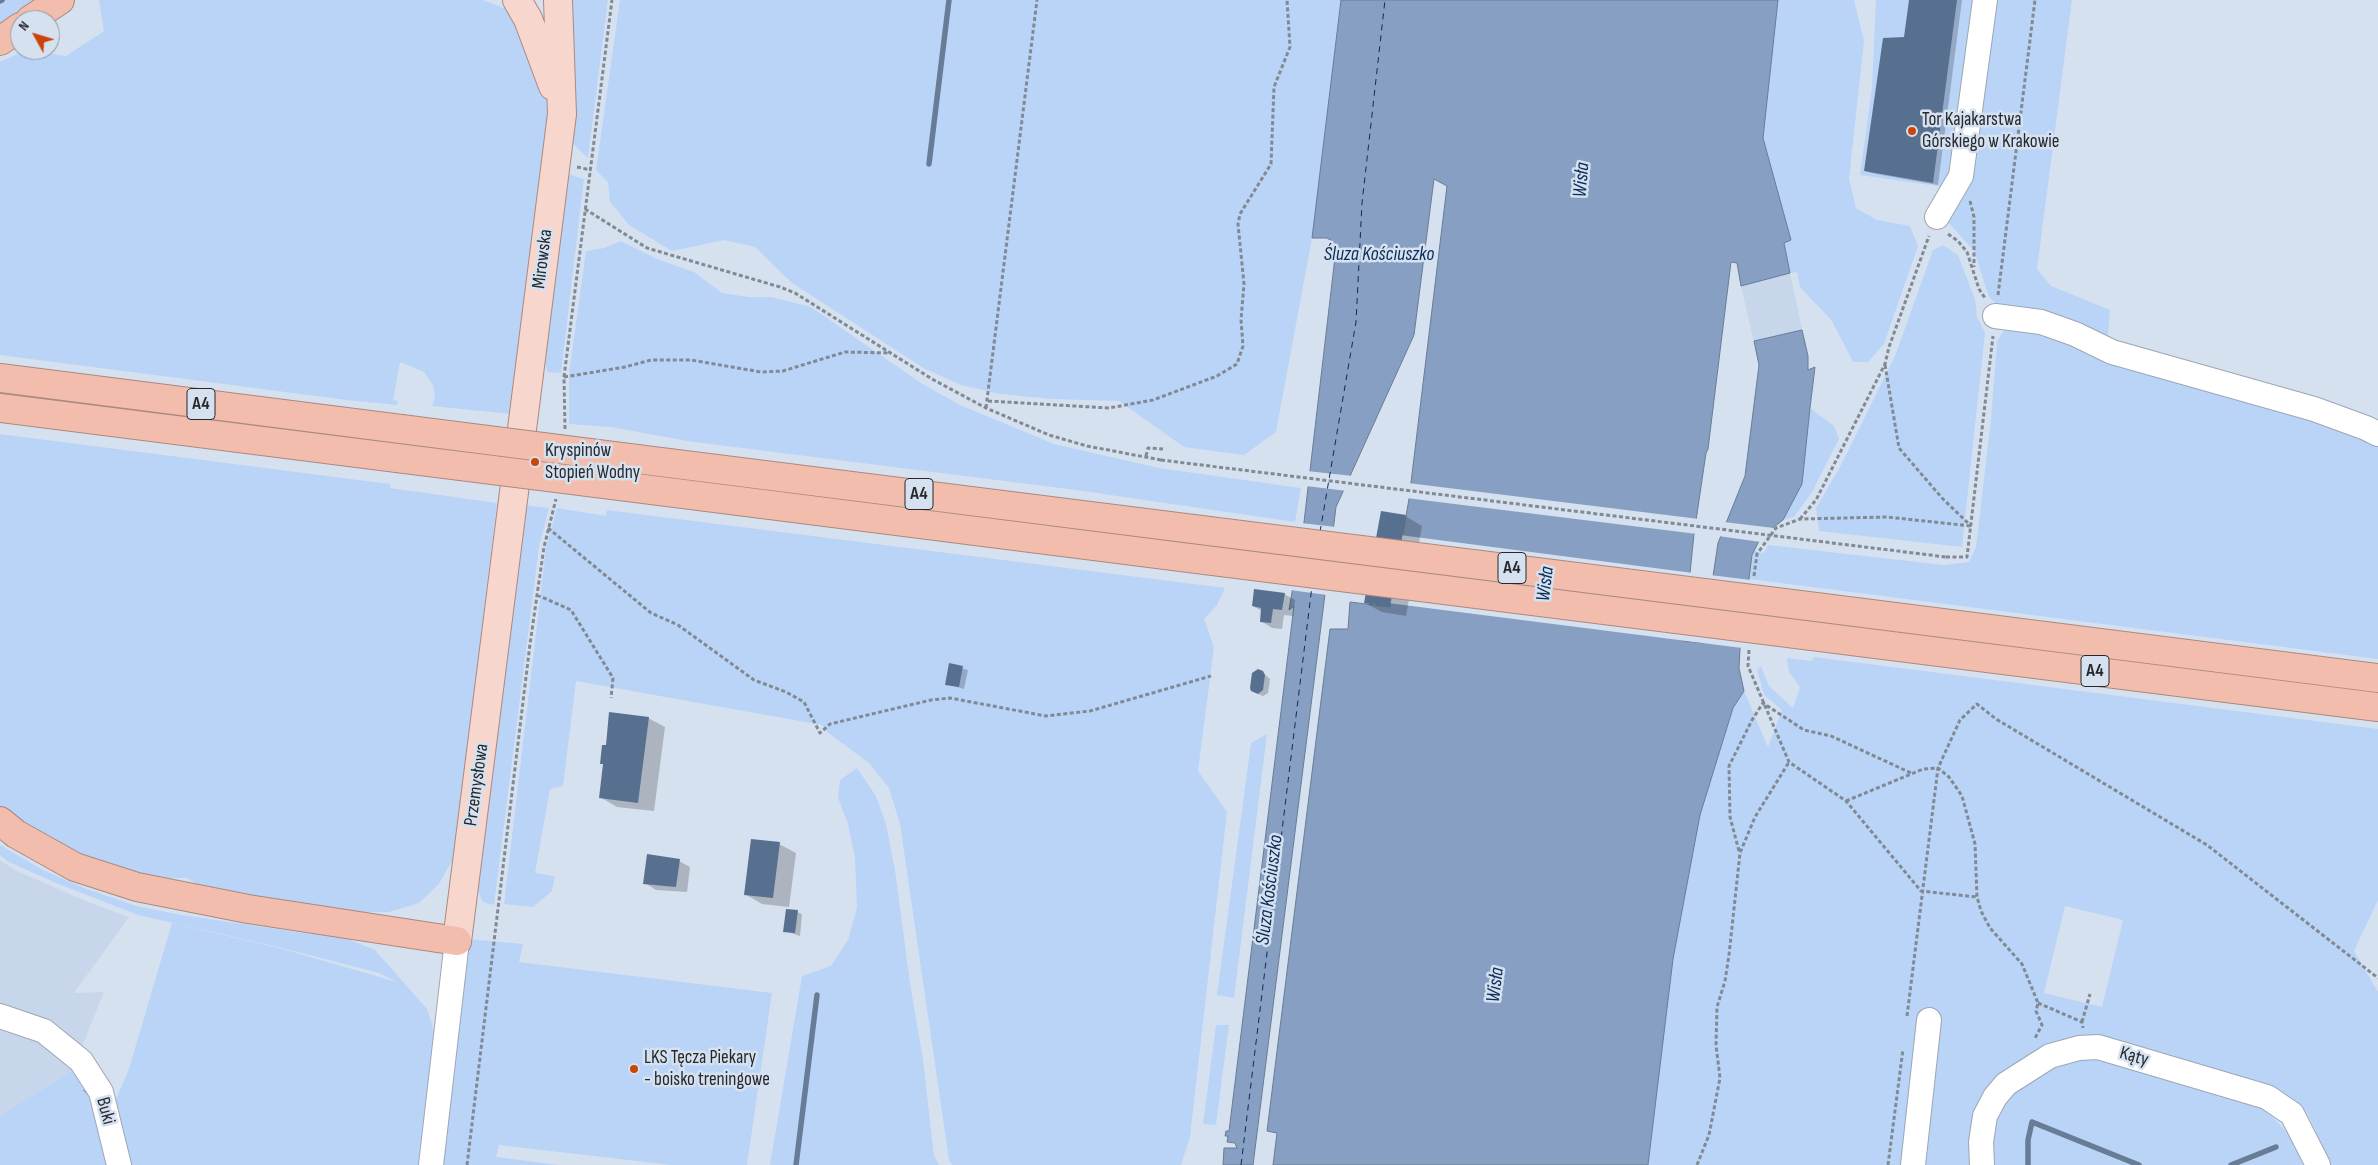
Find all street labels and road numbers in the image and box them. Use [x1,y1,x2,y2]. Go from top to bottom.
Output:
street label: Mirowska [528,228,558,290]
road number: A4 [187,388,215,419]
road number: A4 [905,478,933,509]
road number: A4 [1498,552,1526,584]
road number: A4 [2081,656,2109,686]
street label: Przemysłowa [460,742,494,828]
street label: Kąty [2117,1042,2151,1072]
street label: Buki [90,1095,120,1127]

